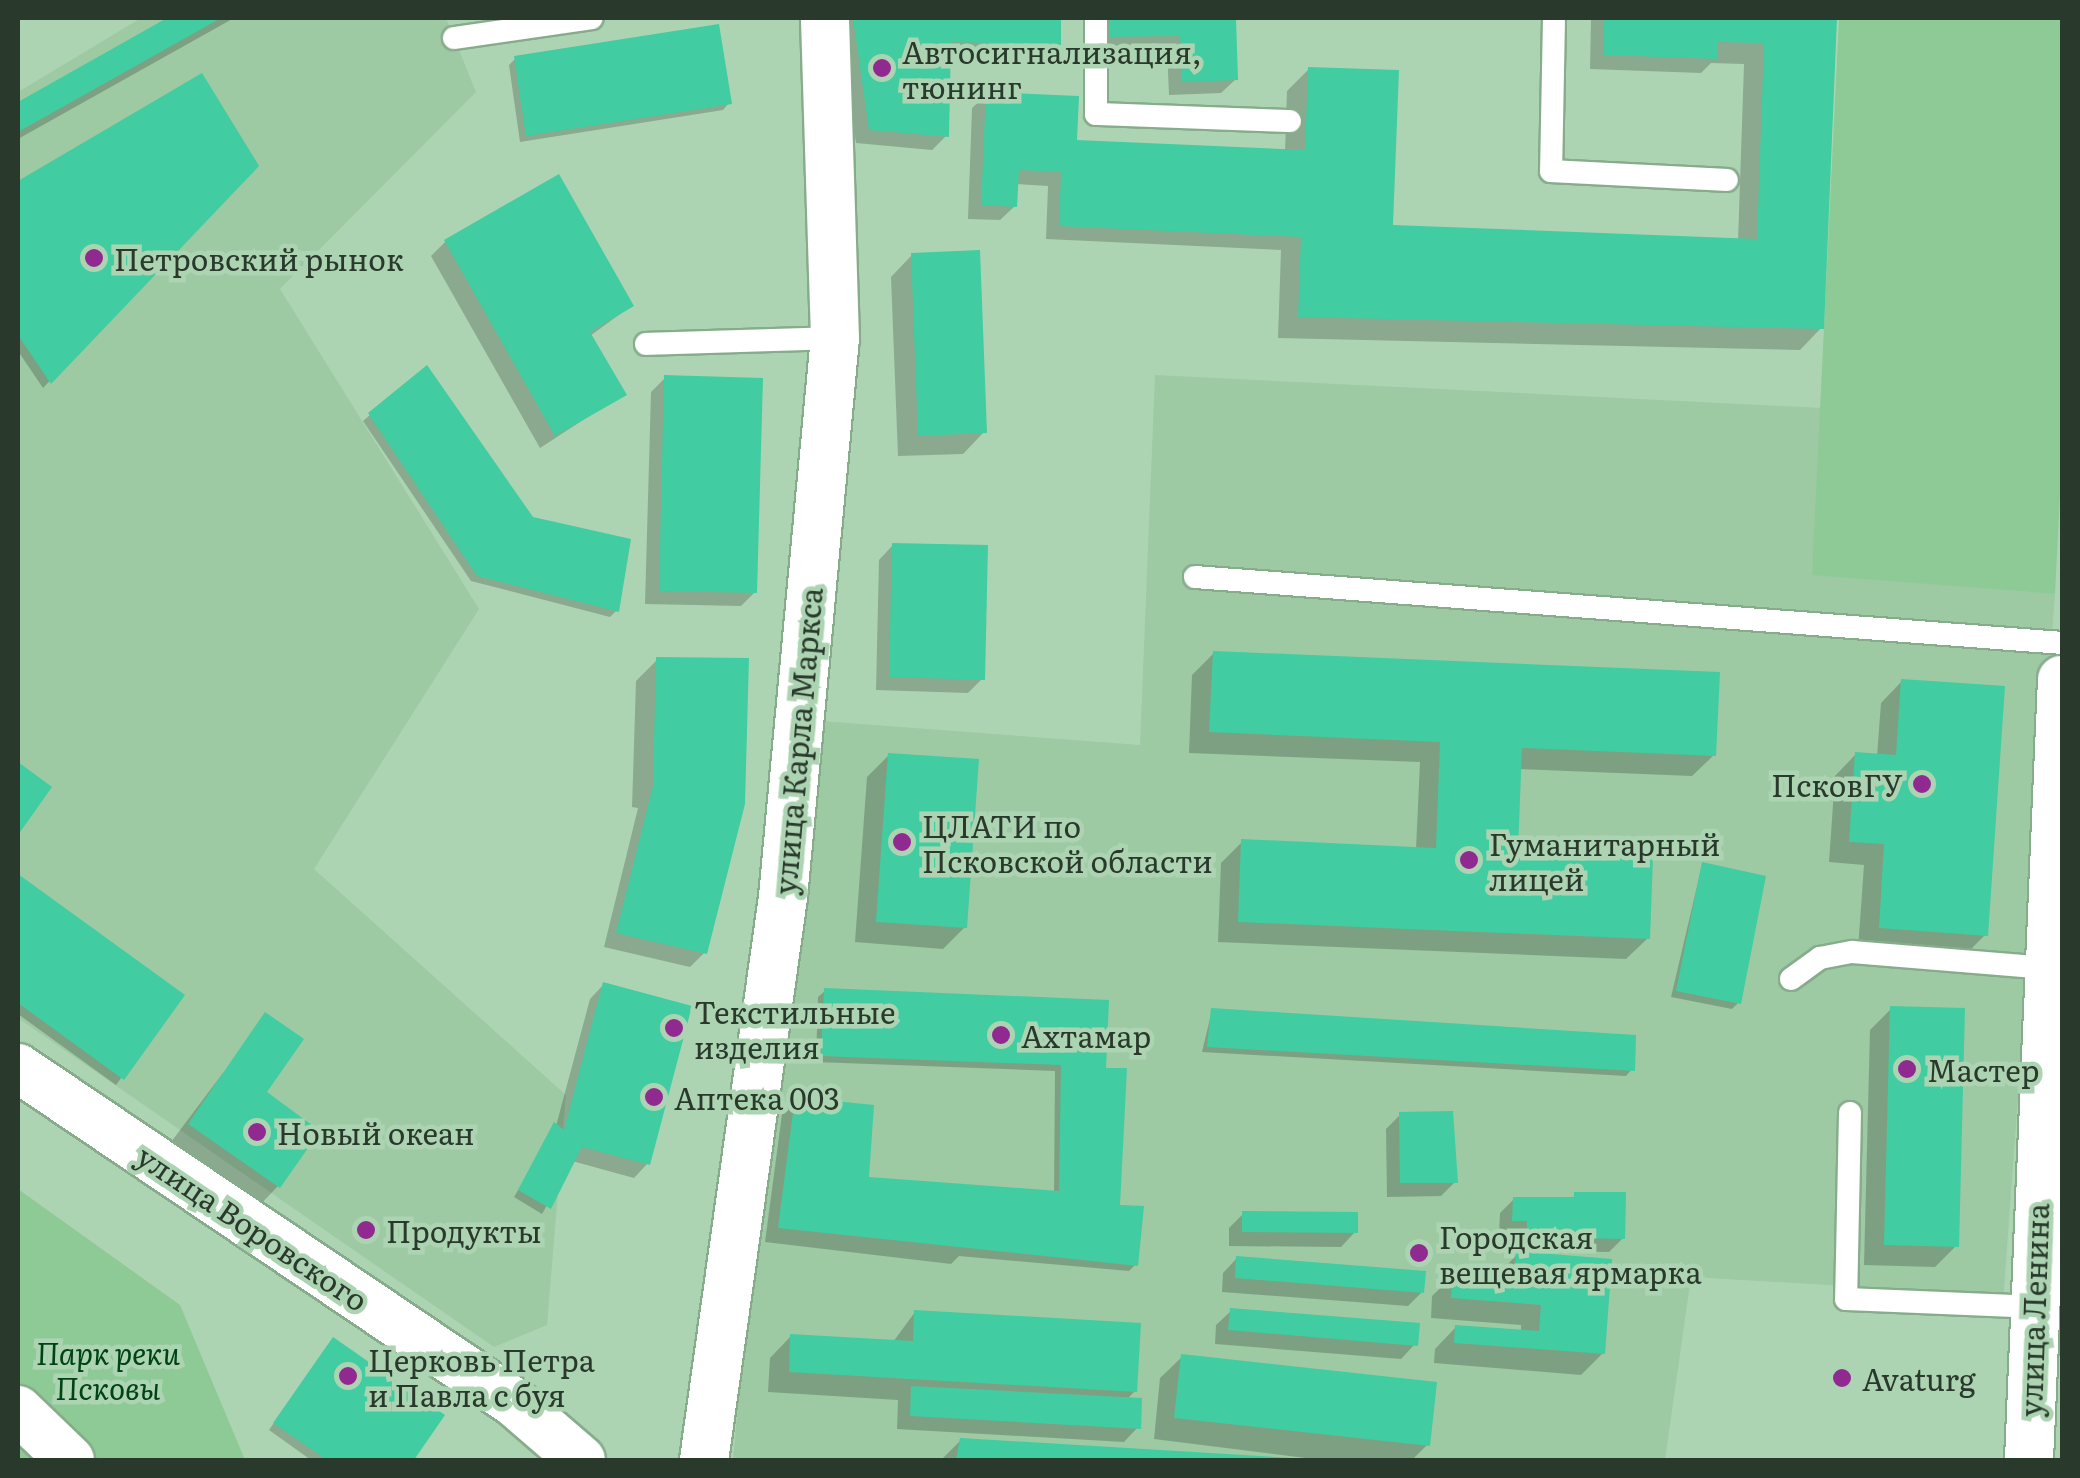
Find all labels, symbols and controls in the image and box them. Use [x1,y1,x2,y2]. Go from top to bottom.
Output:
place label: Автосигнализация, тюнинг [902,33,1202,104]
marker: Автосигнализация, тюнинг [871,57,893,79]
place label: Петровский рынок [114,240,404,276]
marker: Петровский рынок [83,247,105,269]
street label: улица Карла Маркса [766,586,828,896]
place label: ПсковГУ [1771,766,1902,802]
marker: ПсковГУ [1911,773,1933,795]
place label: ЦЛАТИ по Псковской области [922,807,1213,878]
place label: Гуманитарный лицей [1489,825,1721,896]
marker: ЦЛАТИ по Псковской области [891,831,913,853]
marker: Гуманитарный лицей [1458,849,1480,871]
place label: Текстильные изделия [694,993,896,1064]
marker: Текстильные изделия [663,1017,685,1039]
place label: Ахтамар [1021,1017,1151,1053]
marker: Ахтамар [990,1024,1012,1046]
place label: Мастер [1927,1051,2039,1087]
marker: Мастер [1896,1058,1918,1080]
place label: Аптека 003 [674,1079,840,1115]
marker: Аптека 003 [643,1086,665,1108]
place label: Новый океан [277,1114,475,1150]
marker: Новый океан [246,1121,268,1143]
street label: улица Воровского [131,1136,375,1318]
street label: улица Ленина [2011,1202,2055,1418]
place label: Продукты [386,1212,542,1248]
place label: Городская вещевая ярмарка [1439,1218,1702,1288]
marker: Продукты [355,1219,377,1241]
marker: Городская вещевая ярмарка [1408,1242,1430,1264]
park label: Парк реки Псковы [36,1334,180,1404]
place label: Церковь Петра и Павла с буя [368,1341,595,1412]
place label: Avaturg [1862,1360,1976,1396]
marker: Церковь Петра и Павла с буя [337,1365,359,1387]
marker: Avaturg [1831,1367,1853,1389]

